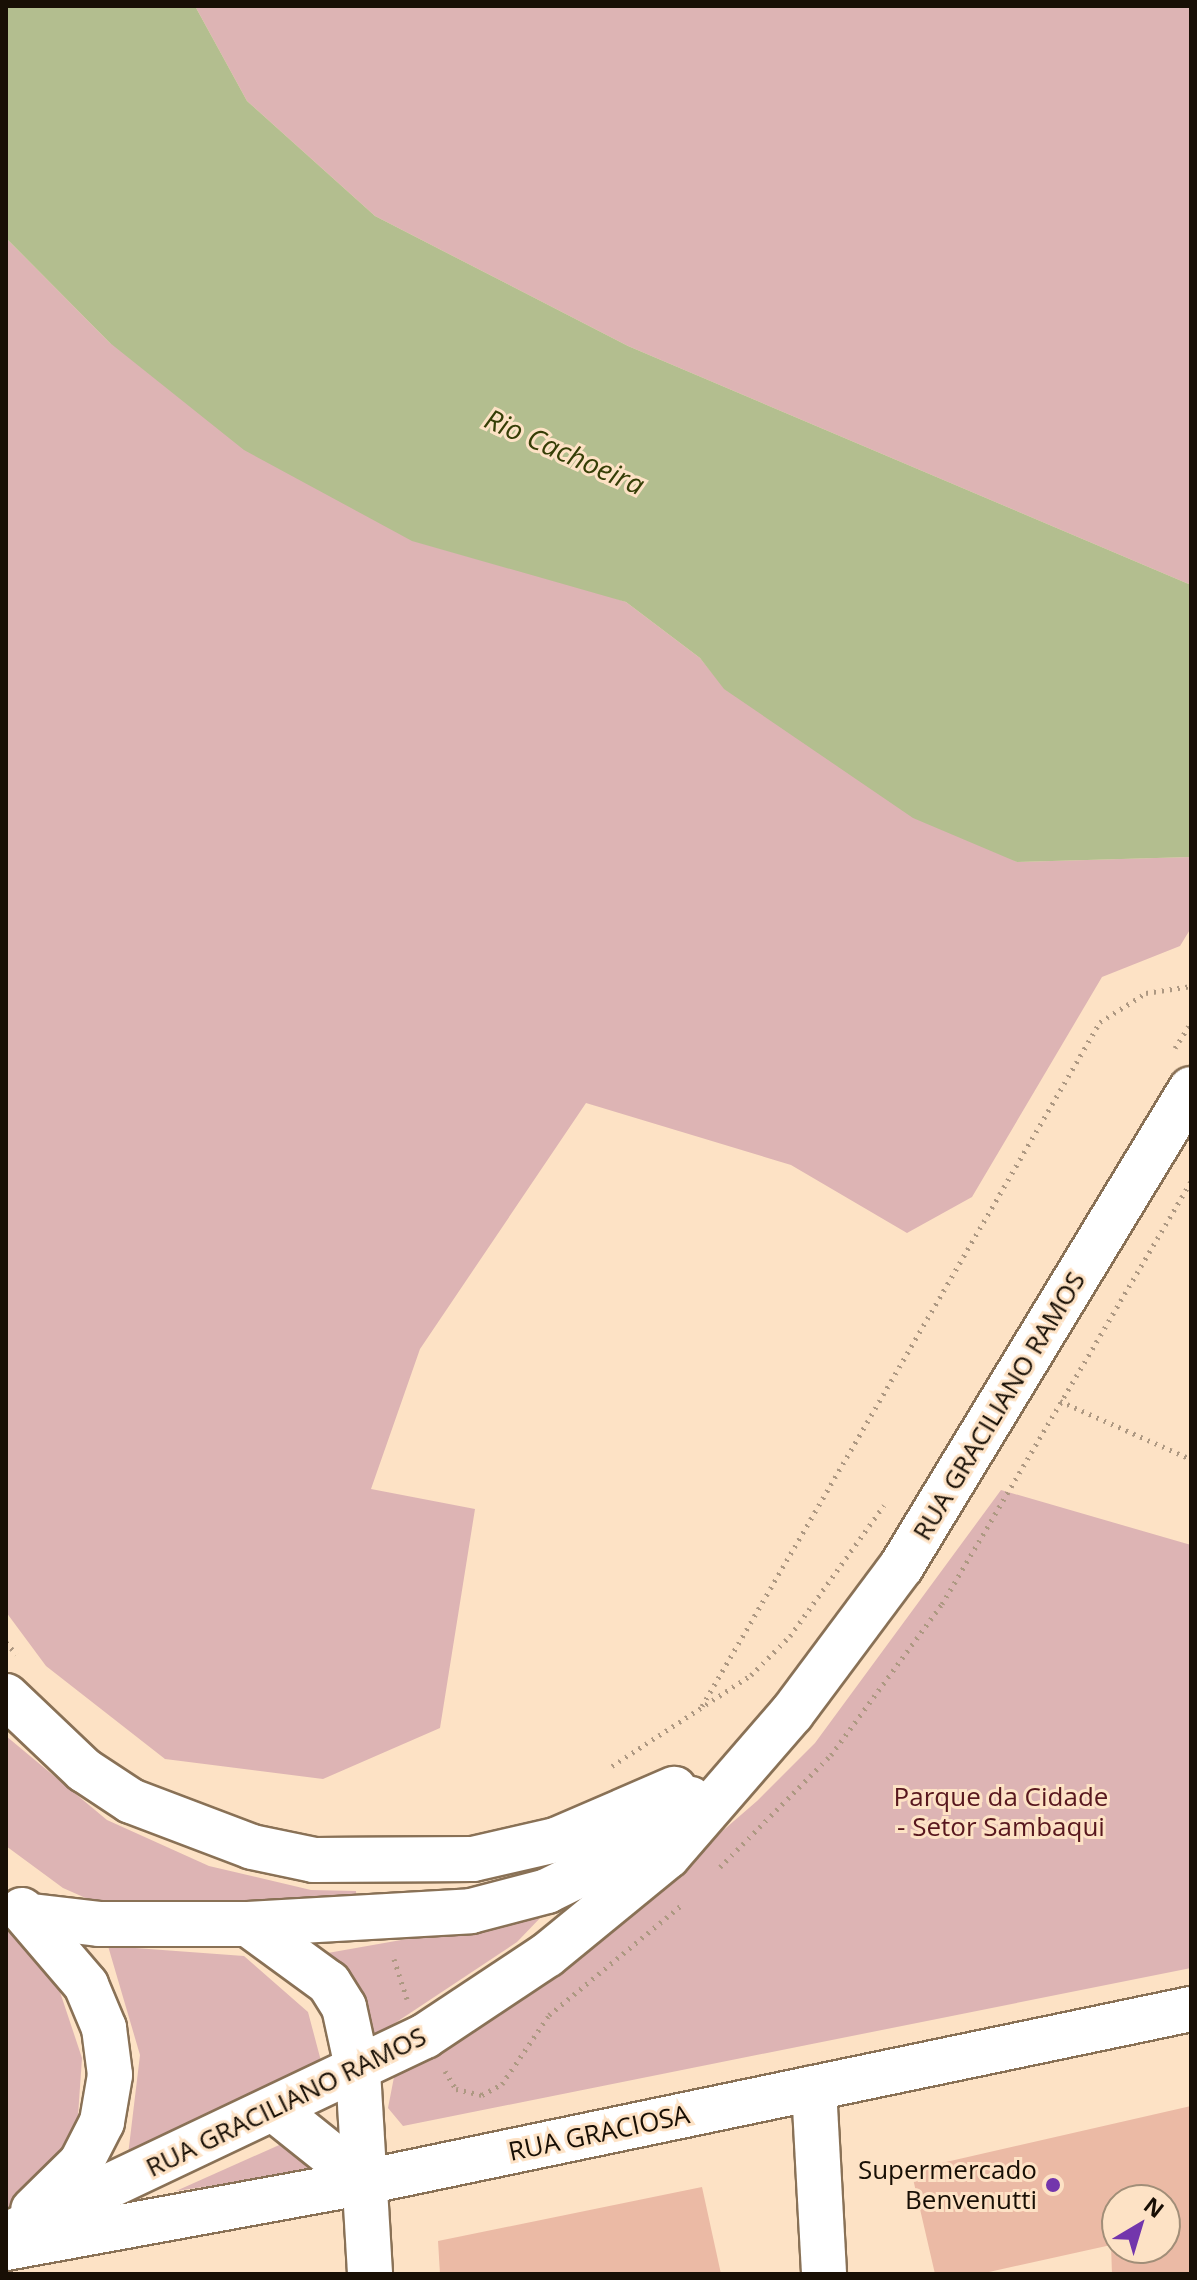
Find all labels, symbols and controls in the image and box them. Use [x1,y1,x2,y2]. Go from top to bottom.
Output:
water label: Rio Cachoeira [480,401,650,501]
street label: RUA GRACILIANO RAMOS [906,1266,1092,1546]
park label: Parque da Cidade - Setor Sambaqui [894,1781,1108,1842]
street label: RUA GRACILIANO RAMOS [141,2021,431,2183]
street label: RUA GRACIOSA [506,2099,692,2167]
place label: Supermercado Benvenutti [858,2154,1037,2216]
marker: Supermercado Benvenutti [1044,2176,1062,2194]
north arrow [1101,2184,1181,2264]
text: N [1138,2189,1171,2224]

